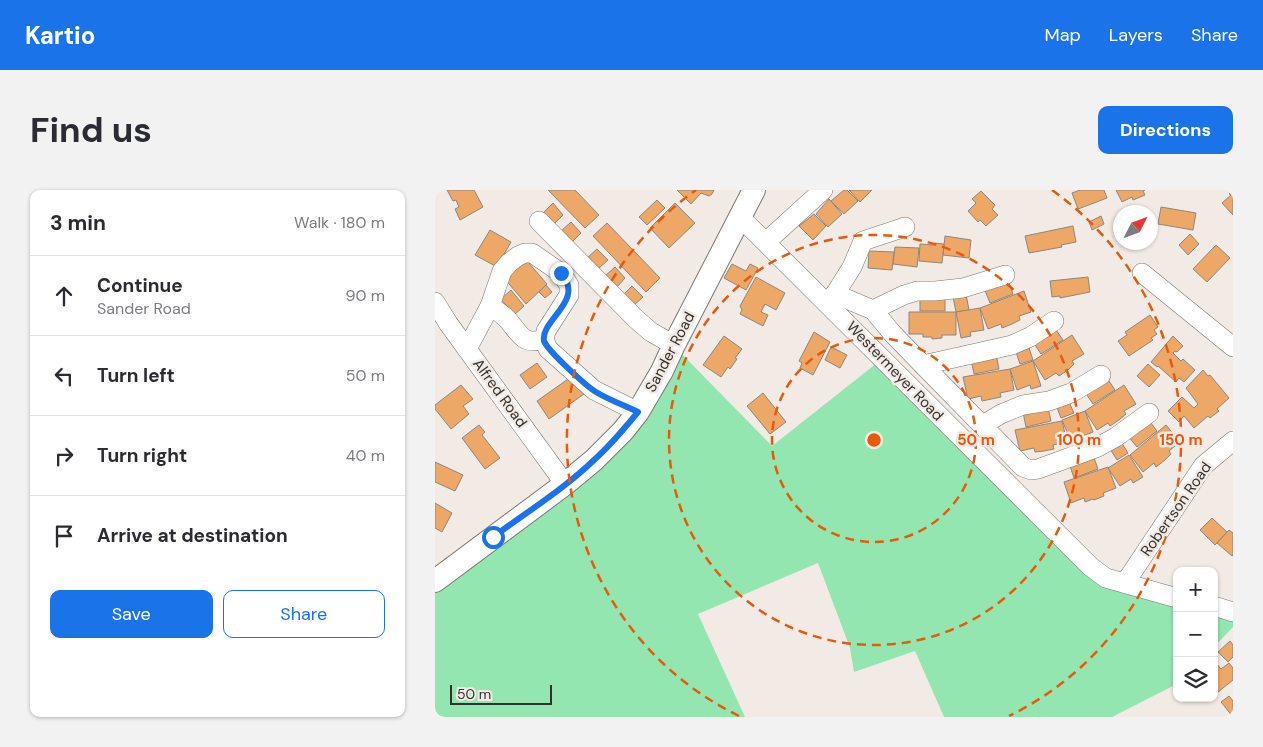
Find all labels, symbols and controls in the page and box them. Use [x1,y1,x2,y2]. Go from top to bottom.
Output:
text: Kartio [25,20,95,51]
text: Map [1045,23,1081,47]
text: Layers [1109,23,1163,47]
text: Share [1191,23,1238,47]
button: Directions [1098,106,1233,154]
text: Find us [30,107,152,153]
north arrow [1113,205,1158,250]
text: 3 min [50,209,106,237]
text: Walk · 180 m [294,212,385,233]
route end [550,262,573,285]
text: Continue [97,273,183,298]
icon: ahead [50,282,78,310]
text: 90 m [345,285,385,306]
text: Sander Road [97,298,191,319]
street label: Sander Road [641,309,699,395]
street label: Westermeyer Road [842,317,948,425]
street label: Alfred Road [468,355,532,431]
icon: left [50,362,78,390]
text: Turn left [97,363,175,388]
text: 50 m [346,365,385,386]
text: 50 m [957,430,995,450]
text: 100 m [1057,430,1101,450]
text: 150 m [1160,430,1203,450]
centre of rings [865,431,883,449]
icon: right [50,442,78,470]
text: Turn right [97,443,187,468]
text: 40 m [346,445,385,466]
street label: Robertson Road [1136,458,1216,560]
icon: arrive [50,522,78,550]
text: Arrive at destination [97,523,288,548]
route start [482,526,505,549]
map controls [1173,567,1218,702]
button: + [1173,567,1218,612]
button: Save [50,590,213,638]
button: Share [223,590,385,638]
button: − [1173,612,1218,657]
button: layers [1173,657,1218,702]
scale bar [450,682,553,705]
text: 50 m [457,685,491,703]

